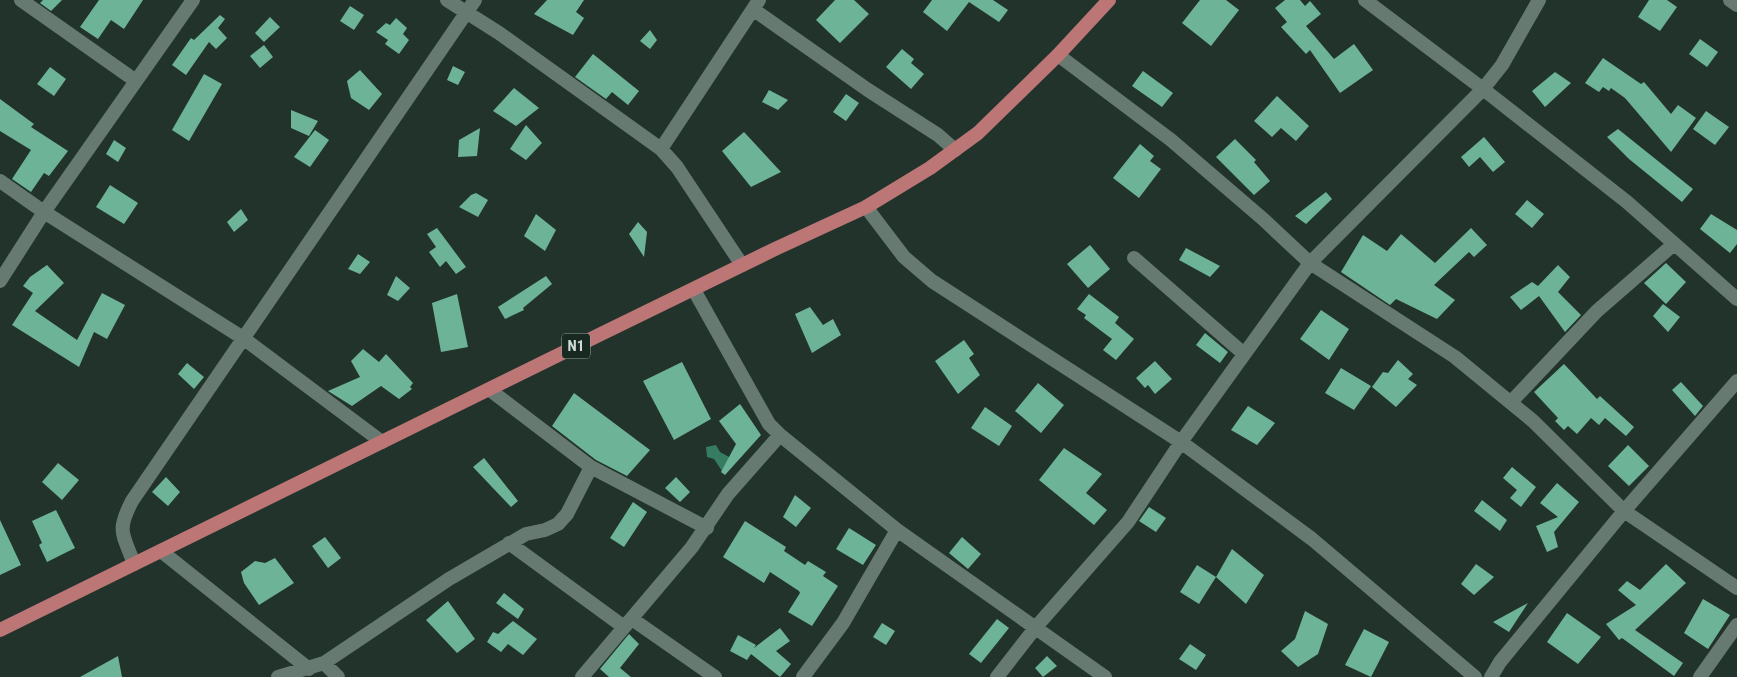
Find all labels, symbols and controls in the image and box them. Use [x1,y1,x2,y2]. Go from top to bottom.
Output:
road number: N1 [562,334,590,358]

